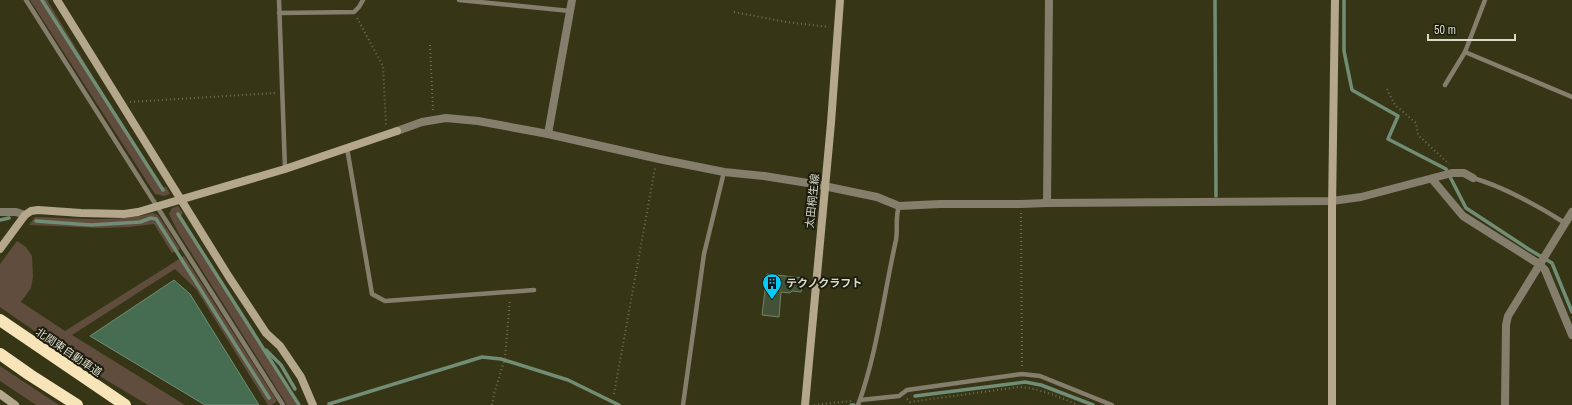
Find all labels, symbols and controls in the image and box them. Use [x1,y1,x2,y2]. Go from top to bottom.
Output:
scale bar [1428,16,1515,42]
text: 50 m [1434,22,1456,38]
street label: 太田桐生線 [802,173,822,229]
building icon: テクノクラフト [761,272,783,300]
place label: テクノクラフト [786,276,862,290]
street label: 北関東自動車道 [33,325,105,379]

